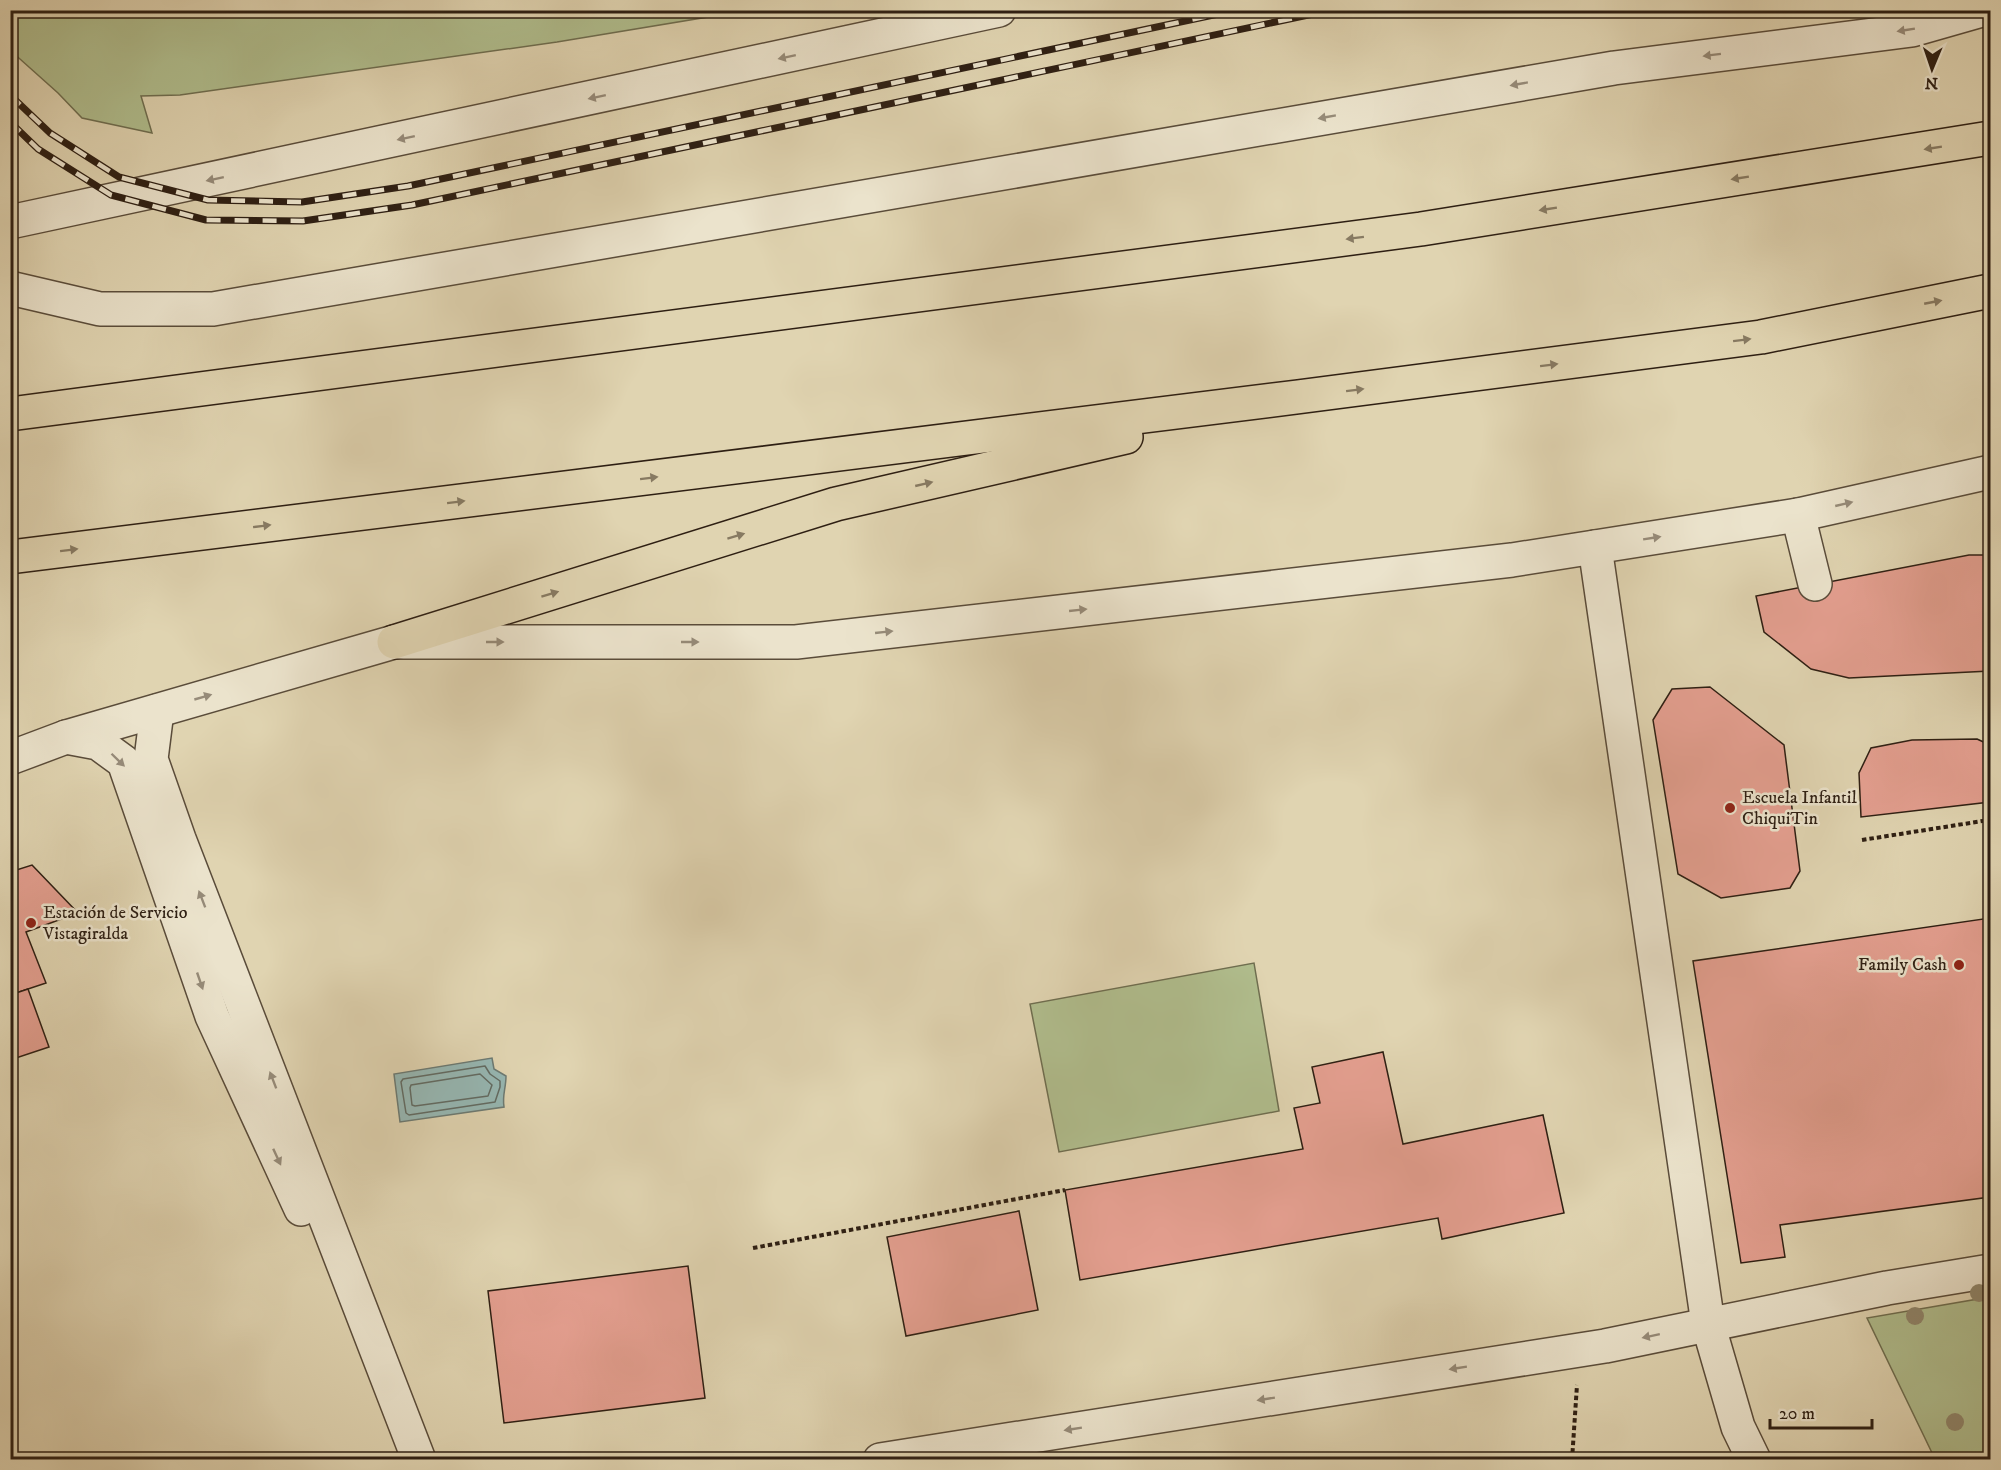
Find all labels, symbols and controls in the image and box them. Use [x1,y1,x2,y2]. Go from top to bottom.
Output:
one-way arrow [1896,26,1915,35]
north arrow [1902,39,1962,99]
one-way arrow [1703,51,1722,60]
one-way arrow [778,52,797,62]
text: N [1925,73,1938,93]
one-way arrow [1510,80,1529,89]
one-way arrow [587,93,606,102]
one-way arrow [1318,113,1337,122]
one-way arrow [396,134,415,143]
one-way arrow [1923,143,1942,152]
one-way arrow [206,174,224,184]
one-way arrow [1731,174,1750,183]
one-way arrow [1538,205,1557,214]
one-way arrow [1345,233,1364,243]
one-way arrow [1924,297,1943,306]
one-way arrow [1733,335,1752,344]
one-way arrow [1539,360,1558,369]
one-way arrow [1346,385,1365,394]
one-way arrow [640,473,659,483]
one-way arrow [915,478,933,488]
one-way arrow [446,497,465,507]
one-way arrow [1835,499,1854,509]
one-way arrow [253,521,272,531]
one-way arrow [727,530,745,540]
one-way arrow [1643,533,1662,542]
one-way arrow [59,545,78,555]
one-way arrow [541,588,559,598]
one-way arrow [1068,605,1087,614]
one-way arrow [875,627,894,636]
one-way arrow [485,637,504,647]
one-way arrow [680,637,699,647]
one-way arrow [194,692,212,701]
one-way arrow [111,753,126,767]
place label: Escuela Infantil ChiquiTin [1742,787,1857,830]
marker: Escuela Infantil ChiquiTin [1723,801,1737,815]
one-way arrow [197,889,207,907]
place label: Estación de Servicio Vistagiralda [42,902,188,945]
marker: Estación de Servicio Vistagiralda [24,916,38,930]
place label: Family Cash [1858,954,1948,976]
marker: Family Cash [1952,958,1966,972]
one-way arrow [195,972,205,990]
one-way arrow [268,1071,278,1089]
one-way arrow [272,1149,282,1167]
one-way arrow [1641,1332,1660,1341]
one-way arrow [1449,1364,1468,1373]
scale bar [1770,1392,1872,1430]
one-way arrow [1256,1394,1275,1403]
text: 20 m [1779,1403,1815,1425]
one-way arrow [1064,1425,1083,1434]

